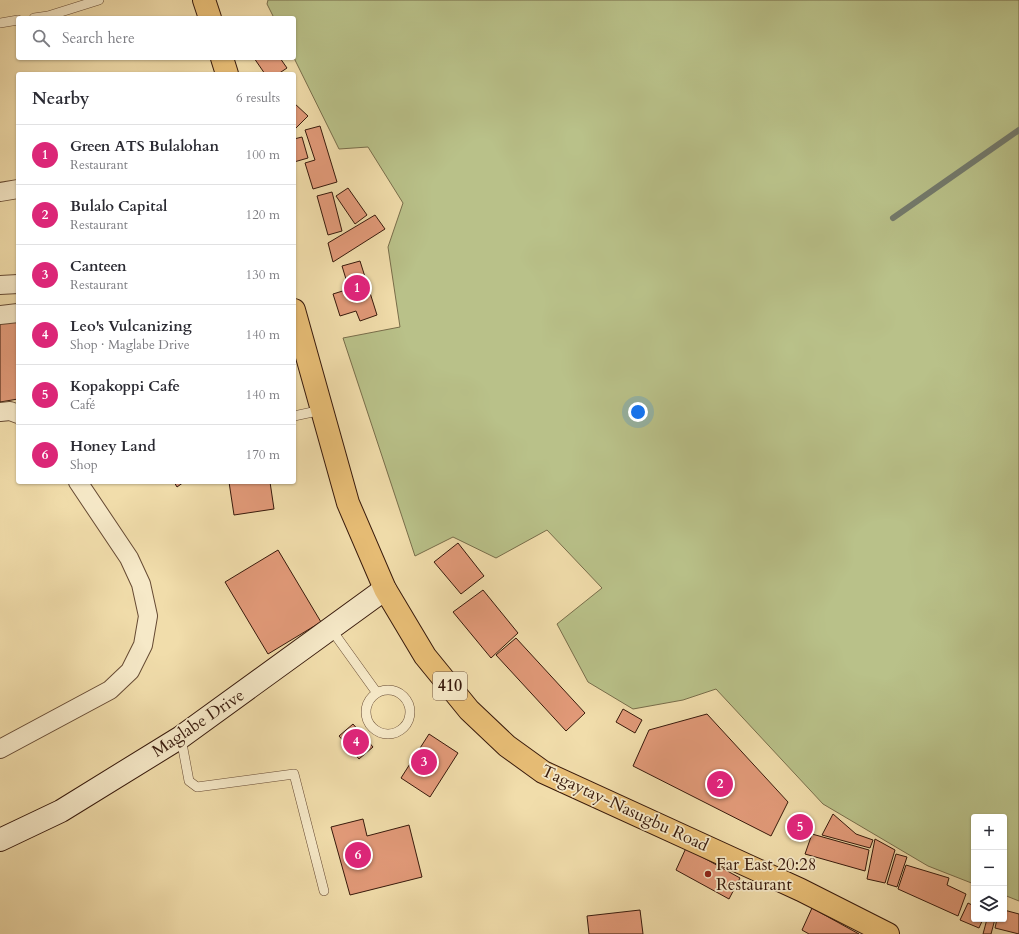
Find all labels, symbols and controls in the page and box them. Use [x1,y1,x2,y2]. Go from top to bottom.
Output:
search box [16,16,296,60]
icon: search [30,27,52,49]
text: Search here [62,28,135,48]
text: Nearby [32,87,89,110]
text: 6 results [236,89,280,107]
text: Green ATS Bulalohan [70,136,219,156]
text: 1 [42,146,48,164]
text: 100 m [246,146,280,164]
text: Restaurant [70,156,128,174]
text: Bulalo Capital [70,196,167,216]
text: 2 [42,206,48,224]
text: 120 m [246,206,280,224]
text: Restaurant [70,216,128,234]
text: Canteen [70,256,127,276]
text: 3 [42,266,48,284]
text: 130 m [246,266,280,284]
pin: 1 [344,273,370,303]
text: Restaurant [70,276,128,294]
text: Leo's Vulcanizing [70,316,192,336]
text: 4 [42,326,48,344]
text: 140 m [246,326,280,344]
text: Shop · Maglabe Drive [70,336,190,354]
text: Kopakoppi Cafe [70,376,180,396]
text: 5 [42,386,48,404]
text: 140 m [246,386,280,404]
text: Café [70,396,95,414]
your location [628,402,648,422]
text: Honey Land [70,436,156,456]
text: 6 [42,446,48,464]
text: 170 m [246,446,280,464]
text: Shop [70,456,98,474]
road number: 410 [433,672,467,700]
street label: Maglabe Drive [147,684,249,762]
pin: 4 [343,727,369,757]
pin: 3 [411,747,437,777]
street label: Tagaytay-Nasugbu Road [538,759,712,857]
pin: 2 [707,769,733,799]
pin: 5 [787,812,813,842]
map controls [971,814,1007,922]
button: + [971,814,1007,850]
pin: 6 [345,840,371,870]
button: − [971,850,1007,886]
place label: Far East 20:28 Restaurant [716,853,816,896]
marker: Far East 20:28 Restaurant [703,869,713,879]
button: layers [971,886,1007,922]

